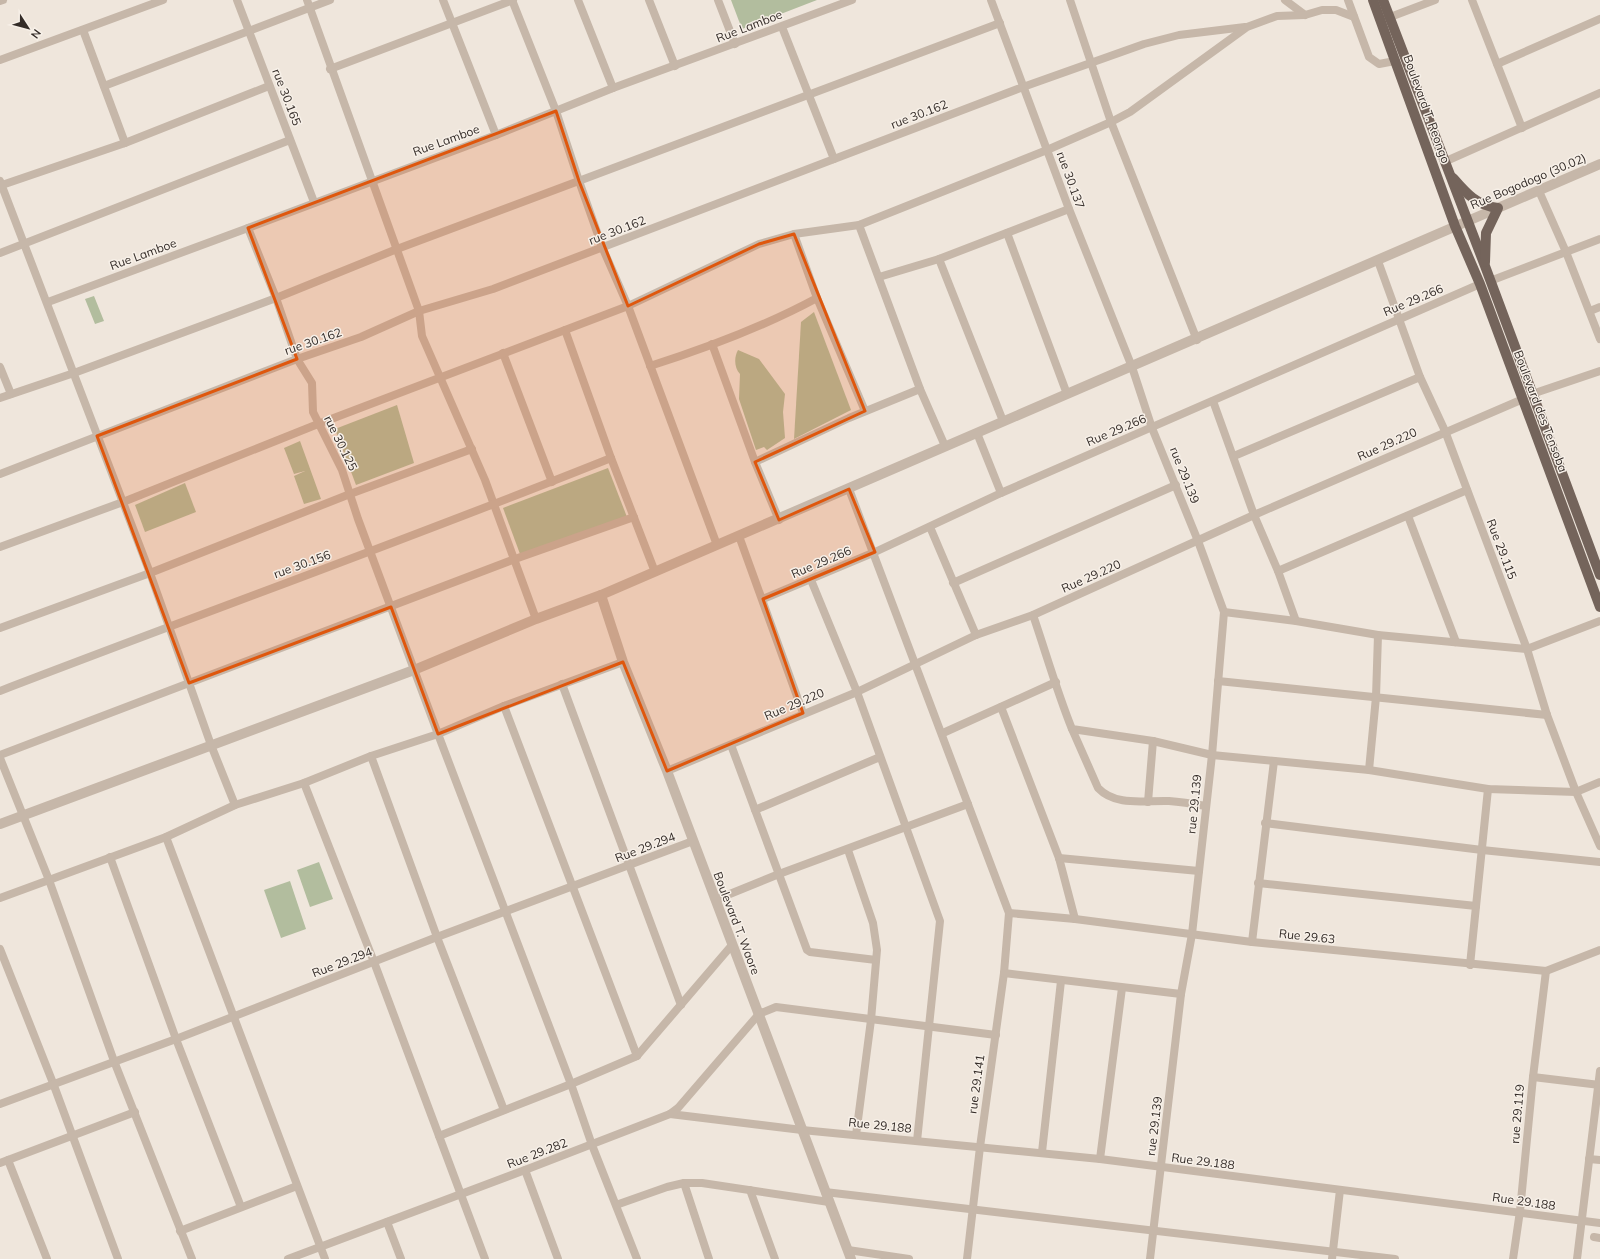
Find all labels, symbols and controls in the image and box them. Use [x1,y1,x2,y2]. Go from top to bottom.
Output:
street label: Rue Lamboe [714,7,784,45]
north arrow [8,8,48,48]
text: N [28,26,44,41]
street label: Boulevard T. Reongo [1400,53,1454,165]
street label: rue 30.165 [269,66,305,128]
street label: rue 30.162 [888,96,950,132]
street label: Rue Lamboe [411,121,481,159]
street label: rue 30.137 [1054,149,1088,211]
street label: Rue Bogodogo (30.02) [1468,150,1588,212]
street label: rue 30.162 [586,212,648,248]
street label: Rue Lamboe [108,235,178,273]
street label: Rue 29.266 [1381,281,1445,319]
street label: rue 30.162 [282,324,344,358]
street label: Boulevard des Tensoba [1511,348,1571,474]
street label: Rue 29.266 [1084,411,1148,449]
street label: rue 30.125 [321,413,361,473]
street label: Rue 29.220 [1355,424,1419,464]
street label: rue 29.139 [1167,445,1203,505]
street label: Rue 29.115 [1484,517,1520,581]
street label: Rue 29.266 [789,543,853,581]
street label: rue 30.156 [271,547,333,581]
street label: Rue 29.220 [1059,556,1123,596]
street label: Rue 29.220 [762,685,826,723]
street label: rue 29.139 [1183,774,1205,834]
street label: Rue 29.294 [613,829,677,865]
street label: Boulevard T. Waore [710,869,764,977]
street label: Rue 29.63 [1278,926,1336,946]
street label: Rue 29.294 [310,944,374,980]
street label: rue 29.141 [964,1053,988,1115]
street label: rue 29.119 [1507,1084,1527,1144]
street label: rue 29.139 [1143,1095,1165,1157]
street label: Rue 29.188 [848,1114,912,1136]
street label: Rue 29.282 [505,1135,569,1171]
street label: Rue 29.188 [1171,1150,1235,1172]
street label: Rue 29.188 [1491,1189,1557,1213]

